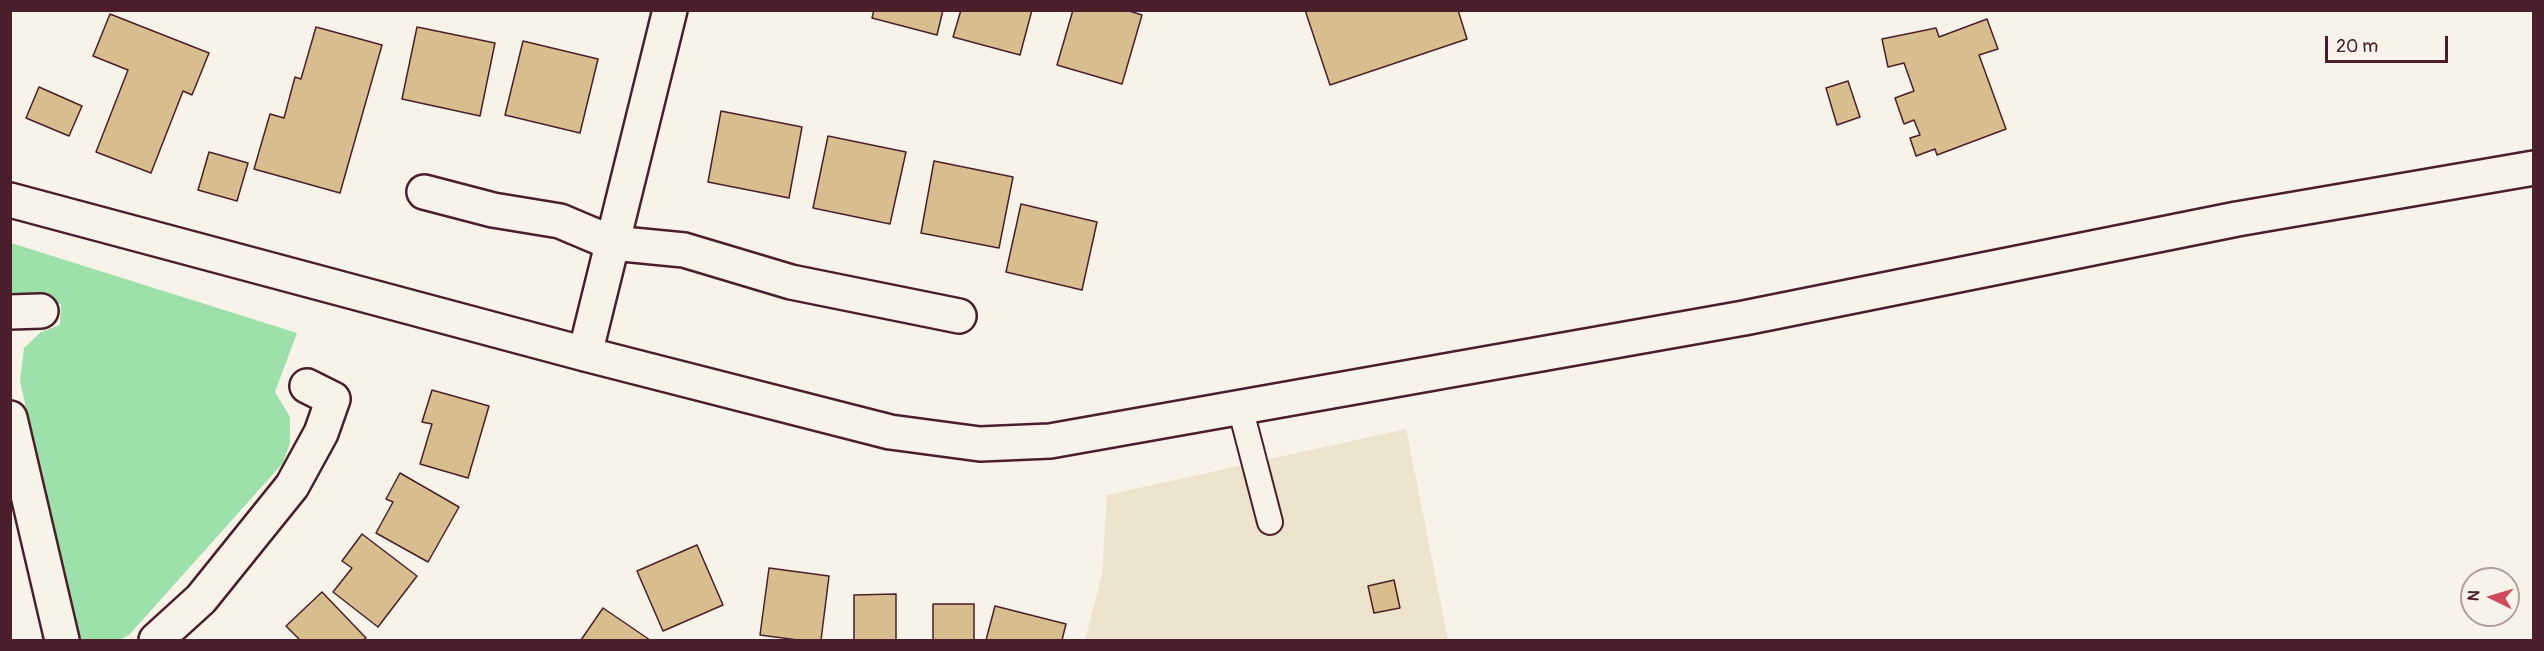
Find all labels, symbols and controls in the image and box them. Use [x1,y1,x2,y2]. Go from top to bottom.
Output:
scale bar [2328,24,2451,62]
text: 20 m [2336,35,2378,58]
north arrow [2460,567,2520,627]
text: N [2464,589,2484,602]

